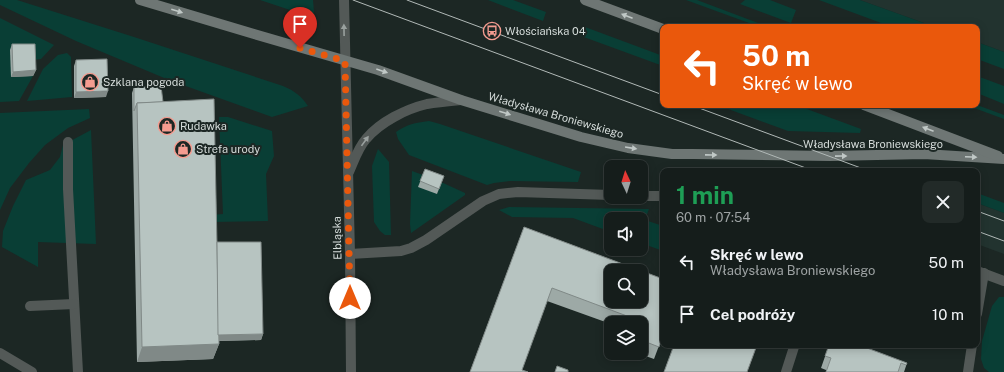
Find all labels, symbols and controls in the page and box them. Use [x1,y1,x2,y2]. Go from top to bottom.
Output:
pin [283,7.0,317,48]
one-way arrow [172,8,184,14]
one-way arrow [620,12,632,18]
icon: arrive [289,13,311,35]
bus stop icon: Włościańska 04 [482,21,502,41]
one-way arrow [341,24,348,36]
place label: Włościańska 04 [505,25,586,37]
text: 50 m [742,39,810,72]
icon: left [676,40,728,92]
one-way arrow [377,69,389,75]
shop icon: Szklana pogoda [80,72,100,92]
text: Skręć w lewo [742,73,853,94]
place label: Szklana pogoda [103,76,184,88]
street label: Władysława Broniewskiego [487,90,625,140]
one-way arrow [500,110,512,116]
shop icon: Rudawka [157,116,177,136]
place label: Rudawka [180,120,227,132]
one-way arrow [922,126,934,132]
one-way arrow [361,136,369,146]
street label: Władysława Broniewskiego [803,138,943,150]
shop icon: Strefa urody [173,139,193,159]
place label: Strefa urody [196,143,260,155]
one-way arrow [624,145,637,151]
one-way arrow [705,152,718,158]
one-way arrow [835,153,848,159]
one-way arrow [965,154,978,160]
north arrow [604,160,648,204]
map controls [604,160,648,360]
text: 1 min [676,181,734,209]
button: close [922,181,964,223]
text: 60 m · 07:54 [676,210,751,225]
button: sound [604,212,648,256]
street label: Elbląska [331,216,343,260]
text: Skręć w lewo [710,246,804,263]
icon: left [676,251,698,273]
text: 50 m [929,254,964,271]
text: Władysława Broniewskiego [710,263,875,278]
button: search [604,264,648,308]
position arrow [329,277,371,319]
icon: arrive [676,303,698,325]
text: Cel podróży [710,306,795,323]
text: 10 m [932,306,964,323]
button: layers [604,316,648,360]

